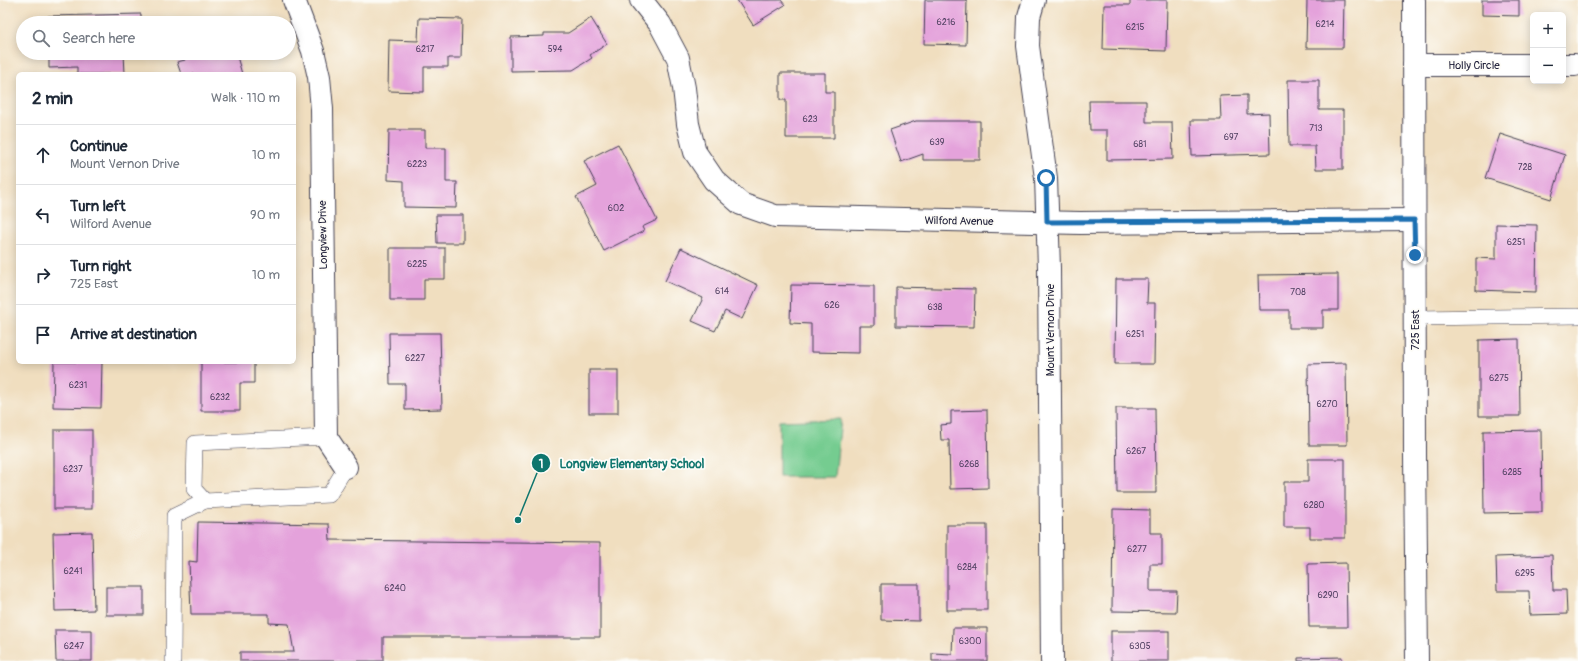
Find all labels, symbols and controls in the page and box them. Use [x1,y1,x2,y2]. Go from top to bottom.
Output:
map controls [1530,12,1566,84]
button: + [1530,12,1566,48]
search box [16,16,296,60]
house number: 6216 [936,17,956,28]
house number: 6214 [1315,19,1335,30]
house number: 6215 [1126,22,1144,33]
icon: search [30,27,52,49]
text: Search here [62,29,135,48]
house number: 6217 [416,44,435,55]
house number: 594 [548,44,563,55]
button: − [1530,48,1566,84]
street label: Holly Circle [1448,59,1500,72]
text: 2 min [32,88,73,109]
text: Walk · 110 m [211,90,280,106]
house number: 623 [802,114,818,125]
house number: 713 [1309,123,1323,134]
house number: 697 [1224,132,1239,143]
text: Continue [70,137,128,156]
house number: 639 [930,137,945,148]
house number: 681 [1133,139,1147,150]
icon: ahead [32,144,54,166]
text: 10 m [252,147,280,163]
text: Mount Vernon Drive [70,156,179,172]
house number: 6223 [407,159,427,170]
house number: 728 [1518,162,1533,173]
route start [1037,169,1055,187]
text: Turn left [70,197,126,216]
street label: Longview Drive [316,200,330,270]
house number: 602 [608,203,624,214]
icon: left [32,204,54,226]
text: 90 m [250,207,280,223]
street label: Wilford Avenue [924,214,994,228]
text: Wilford Avenue [70,216,152,232]
house number: 6251 [1507,237,1525,248]
route end [1406,246,1424,264]
text: Turn right [70,257,131,276]
house number: 6225 [407,259,427,270]
icon: right [32,264,54,286]
text: 10 m [252,267,280,283]
text: 725 East [70,276,118,292]
street label: Mount Vernon Drive [1044,283,1057,376]
house number: 614 [715,286,730,297]
house number: 708 [1290,287,1306,298]
house number: 626 [824,300,840,311]
house number: 638 [928,302,943,313]
street label: 725 East [1409,309,1422,350]
icon: arrive [32,324,54,346]
text: Arrive at destination [70,325,197,344]
house number: 6251 [1126,329,1144,340]
house number: 6227 [405,353,425,364]
house number: 6275 [1489,373,1509,384]
house number: 6231 [69,380,87,391]
house number: 6232 [210,392,230,403]
house number: 6270 [1316,399,1338,410]
house number: 6267 [1126,446,1146,457]
callout: Longview Elementary School [531,451,712,475]
text: 1 [539,457,543,472]
text: Longview Elementary School [560,457,705,472]
house number: 6268 [959,459,979,470]
house number: 6237 [63,464,83,475]
house number: 6285 [1502,467,1522,478]
house number: 6280 [1304,500,1324,511]
house number: 6277 [1127,544,1147,555]
house number: 6284 [957,562,978,573]
house number: 6241 [63,566,83,577]
house number: 6295 [1515,568,1535,579]
house number: 6240 [384,583,406,594]
house number: 6290 [1317,590,1339,601]
house number: 6300 [959,636,981,647]
house number: 6247 [64,641,84,652]
house number: 6305 [1129,641,1151,652]

